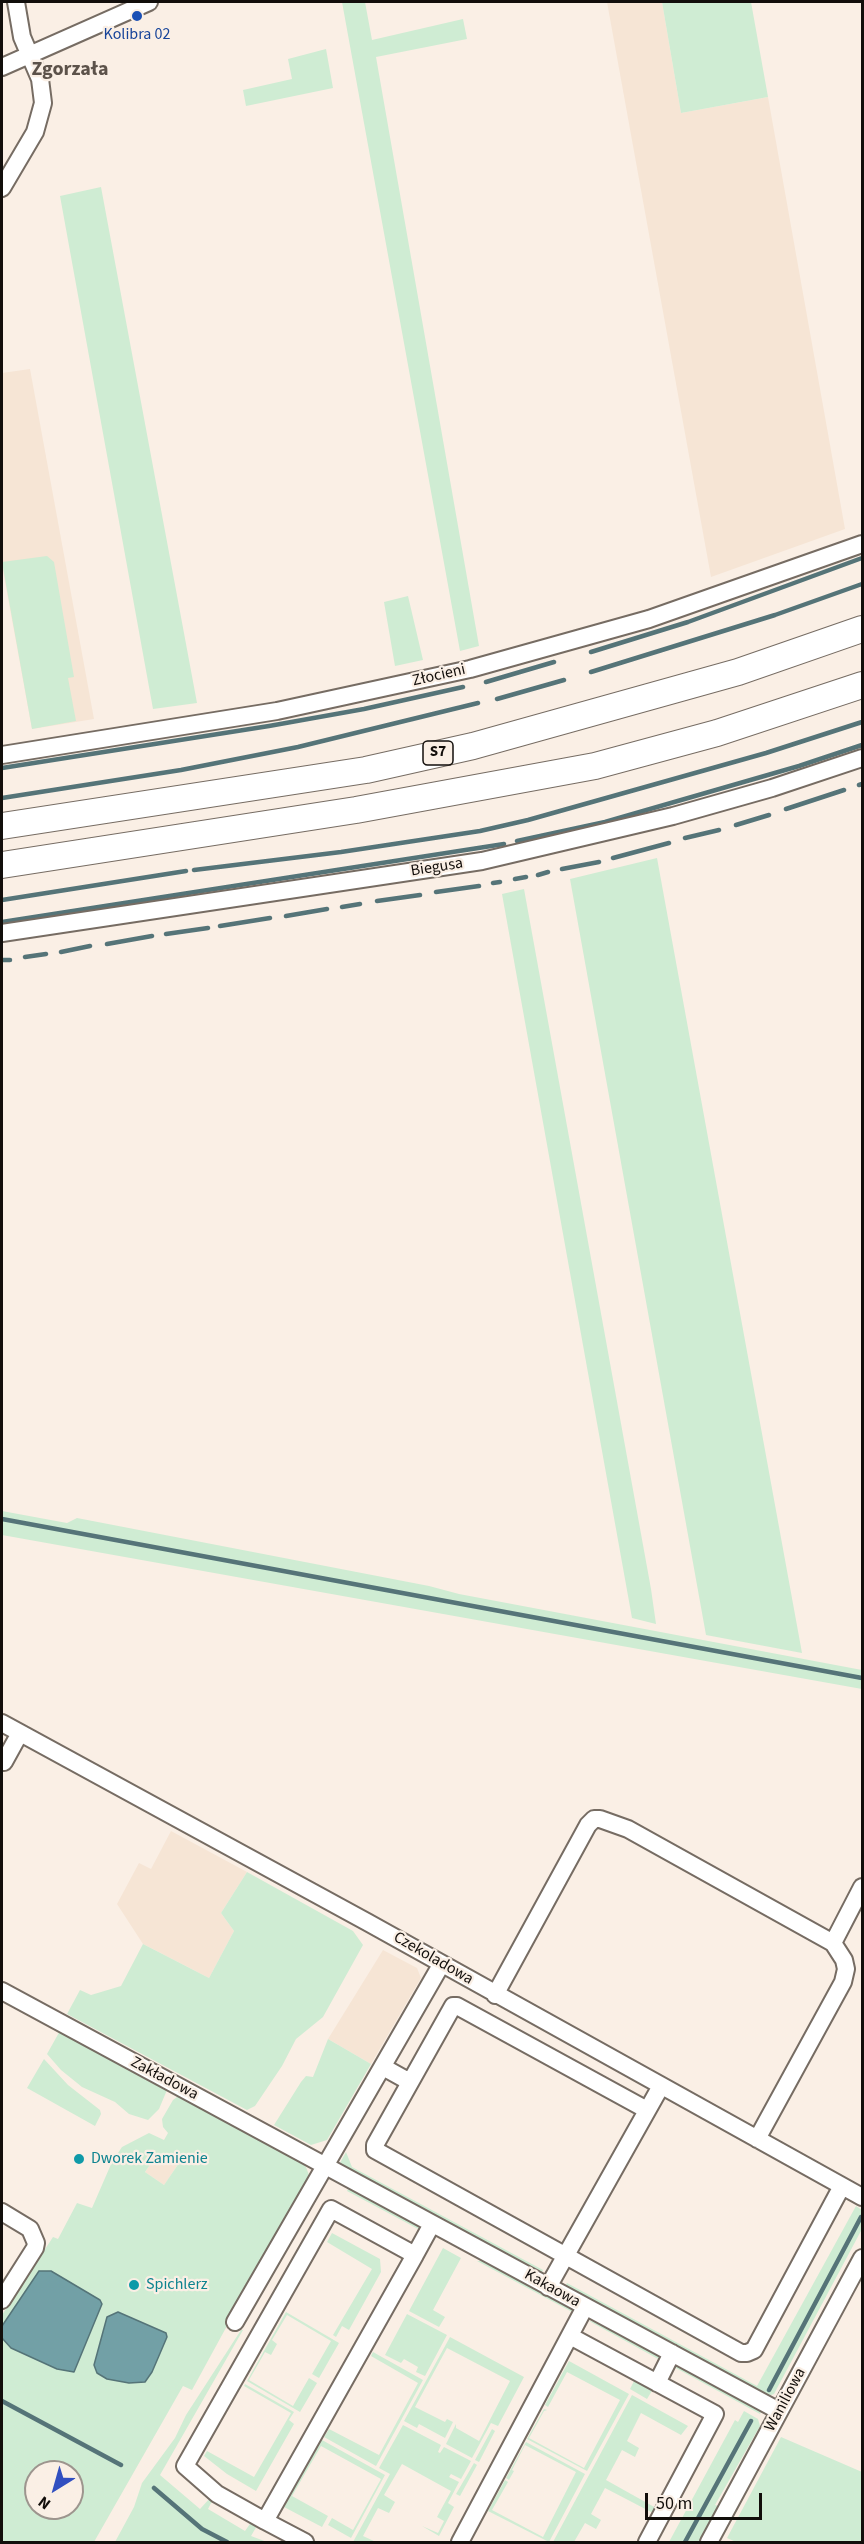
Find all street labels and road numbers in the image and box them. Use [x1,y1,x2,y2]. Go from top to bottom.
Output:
street label: Złocieni [411,661,467,691]
road number: S7 [423,741,453,765]
street label: Biegusa [409,854,465,882]
street label: Czekoladowa [390,1928,476,1990]
street label: Zakładowa [127,2053,201,2105]
street label: Kakaowa [521,2266,583,2312]
street label: Waniliowa [761,2365,811,2435]

